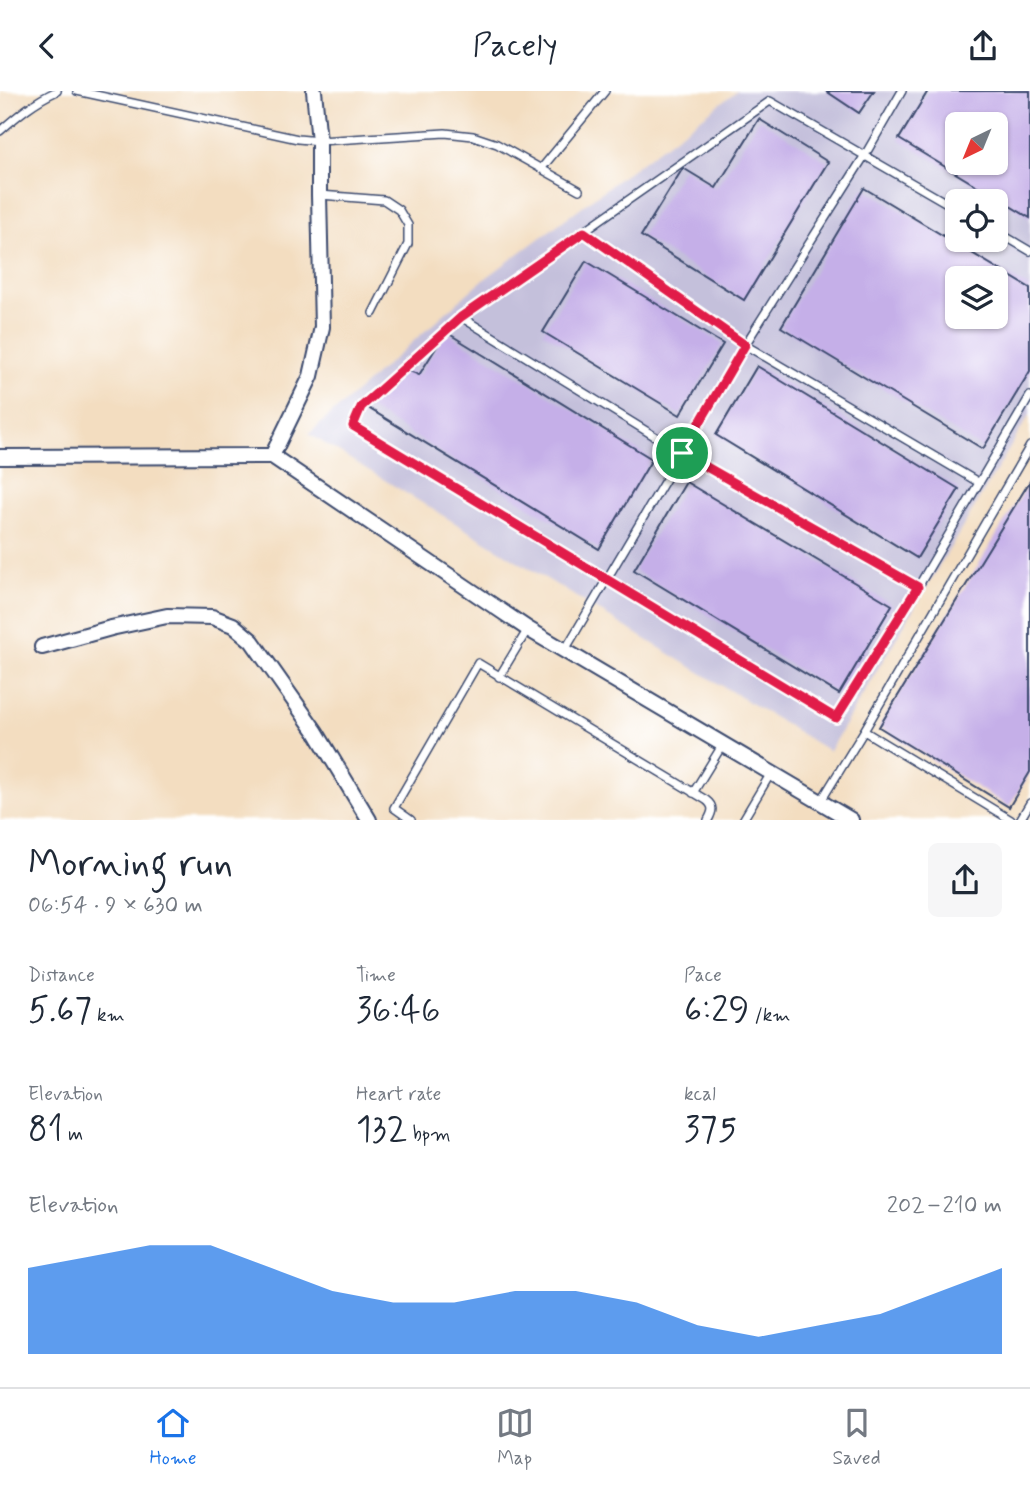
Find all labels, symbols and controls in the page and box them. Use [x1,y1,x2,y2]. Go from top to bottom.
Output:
text: Pacely [472,25,558,67]
icon: back [28,27,66,65]
icon: share [964,27,1002,65]
north arrow [945,112,1008,175]
map controls [945,112,1008,329]
button: locate [945,189,1008,252]
button: layers [945,266,1008,329]
pin [652,423,712,483]
icon: arrive [663,434,701,472]
text: Morning run [28,840,233,889]
button: share [928,843,1002,917]
text: 06:54 · 9 × 630 m [28,891,203,921]
text: Distance [28,963,95,988]
text: Time [356,963,396,988]
text: Pace [684,963,722,988]
text: 5.67 [28,988,92,1034]
text: 36:46 [356,988,440,1034]
text: 6:29 [684,988,749,1034]
text: km [92,1003,125,1028]
text: /km [749,1003,790,1028]
text: Elevation [28,1082,103,1107]
text: Heart rate [356,1082,441,1107]
text: kcal [684,1082,716,1107]
text: 81 [28,1107,63,1153]
text: 132 [356,1107,407,1153]
text: 375 [684,1107,737,1153]
text: m [63,1122,83,1147]
text: bpm [407,1122,451,1147]
text: Elevation [28,1191,119,1221]
text: 202–210 m [887,1191,1002,1221]
tab: Home [149,1404,197,1471]
tab: Map [496,1404,534,1471]
tab: Saved [833,1404,881,1471]

